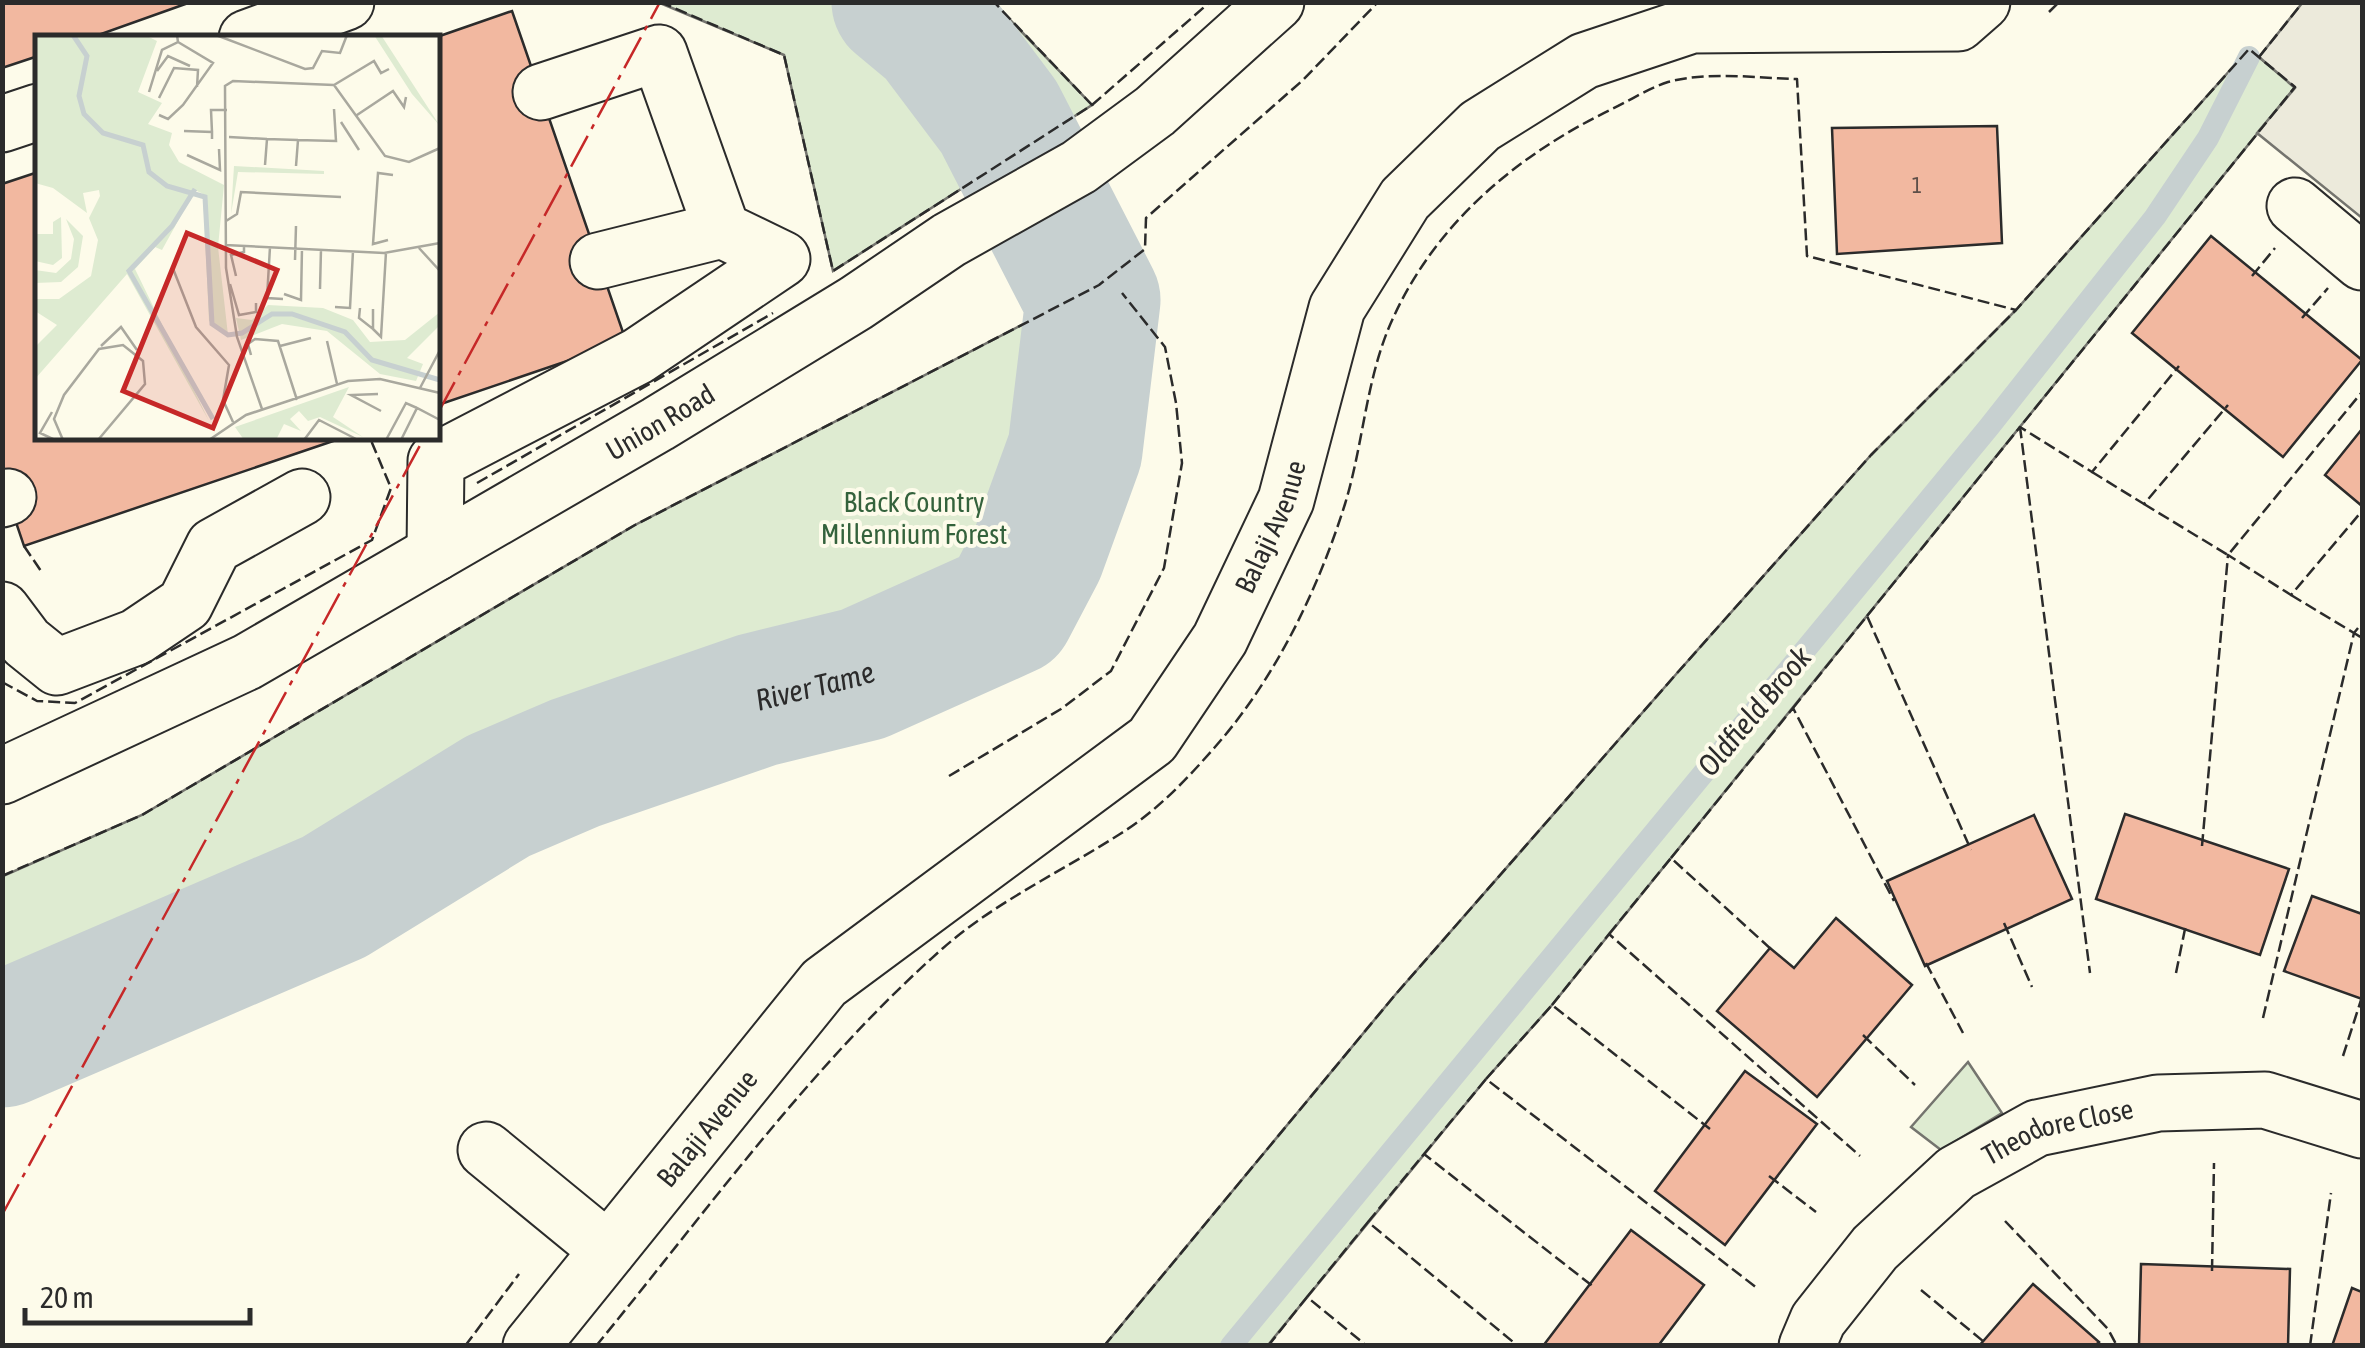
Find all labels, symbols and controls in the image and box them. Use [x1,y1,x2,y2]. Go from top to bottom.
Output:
inset map [35,35,440,440]
house number: 1 [1912,172,1922,198]
street label: Union Road [600,377,720,467]
street label: Balaji Avenue [1228,457,1312,598]
park label: Black Country Millennium Forest [821,486,1007,550]
water label: Oldfield Brook [1690,639,1818,782]
water label: River Tame [752,654,880,717]
street label: Balaji Avenue [650,1063,764,1193]
street label: Theodore Close [1977,1093,2136,1171]
scale bar [25,1263,250,1325]
text: 20 m [40,1280,94,1314]

